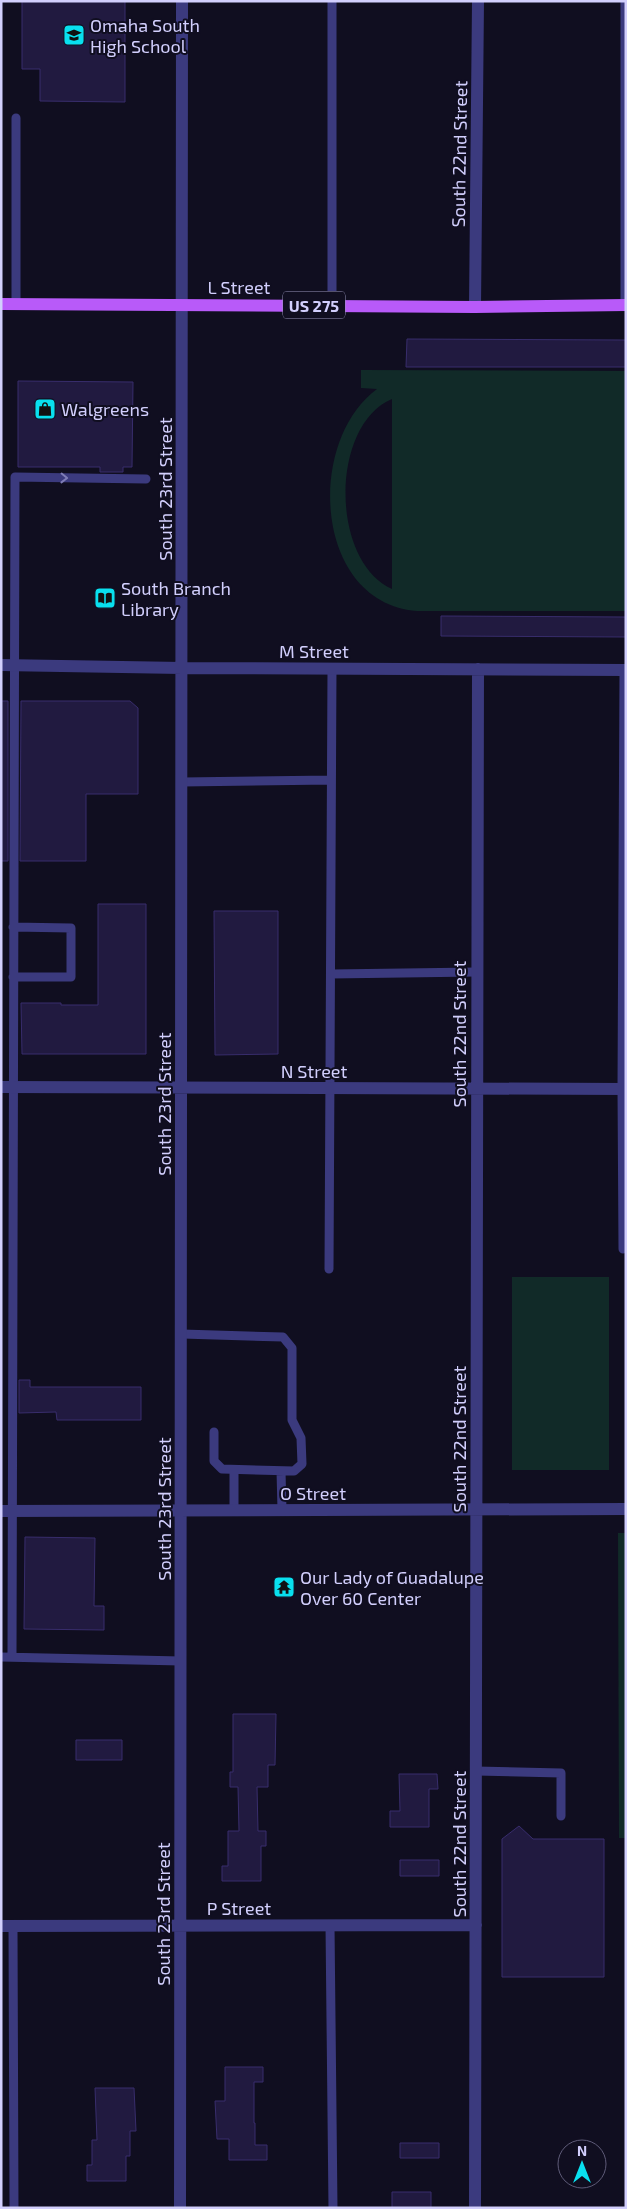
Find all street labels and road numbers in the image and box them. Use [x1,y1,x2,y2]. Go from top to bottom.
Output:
street label: South 22nd Street [447,80,471,228]
street label: L Street [208,276,271,298]
road number: US 275 [283,292,345,318]
street label: South 23rd Street [154,417,176,561]
street label: M Street [279,640,349,662]
street label: South 22nd Street [448,960,470,1107]
street label: South 23rd Street [153,1032,175,1176]
street label: N Street [281,1060,348,1082]
street label: South 22nd Street [448,1365,470,1512]
street label: South 23rd Street [153,1437,175,1581]
street label: O Street [280,1482,346,1504]
street label: South 22nd Street [448,1770,470,1917]
street label: South 23rd Street [152,1842,174,1986]
street label: P Street [207,1897,271,1919]

